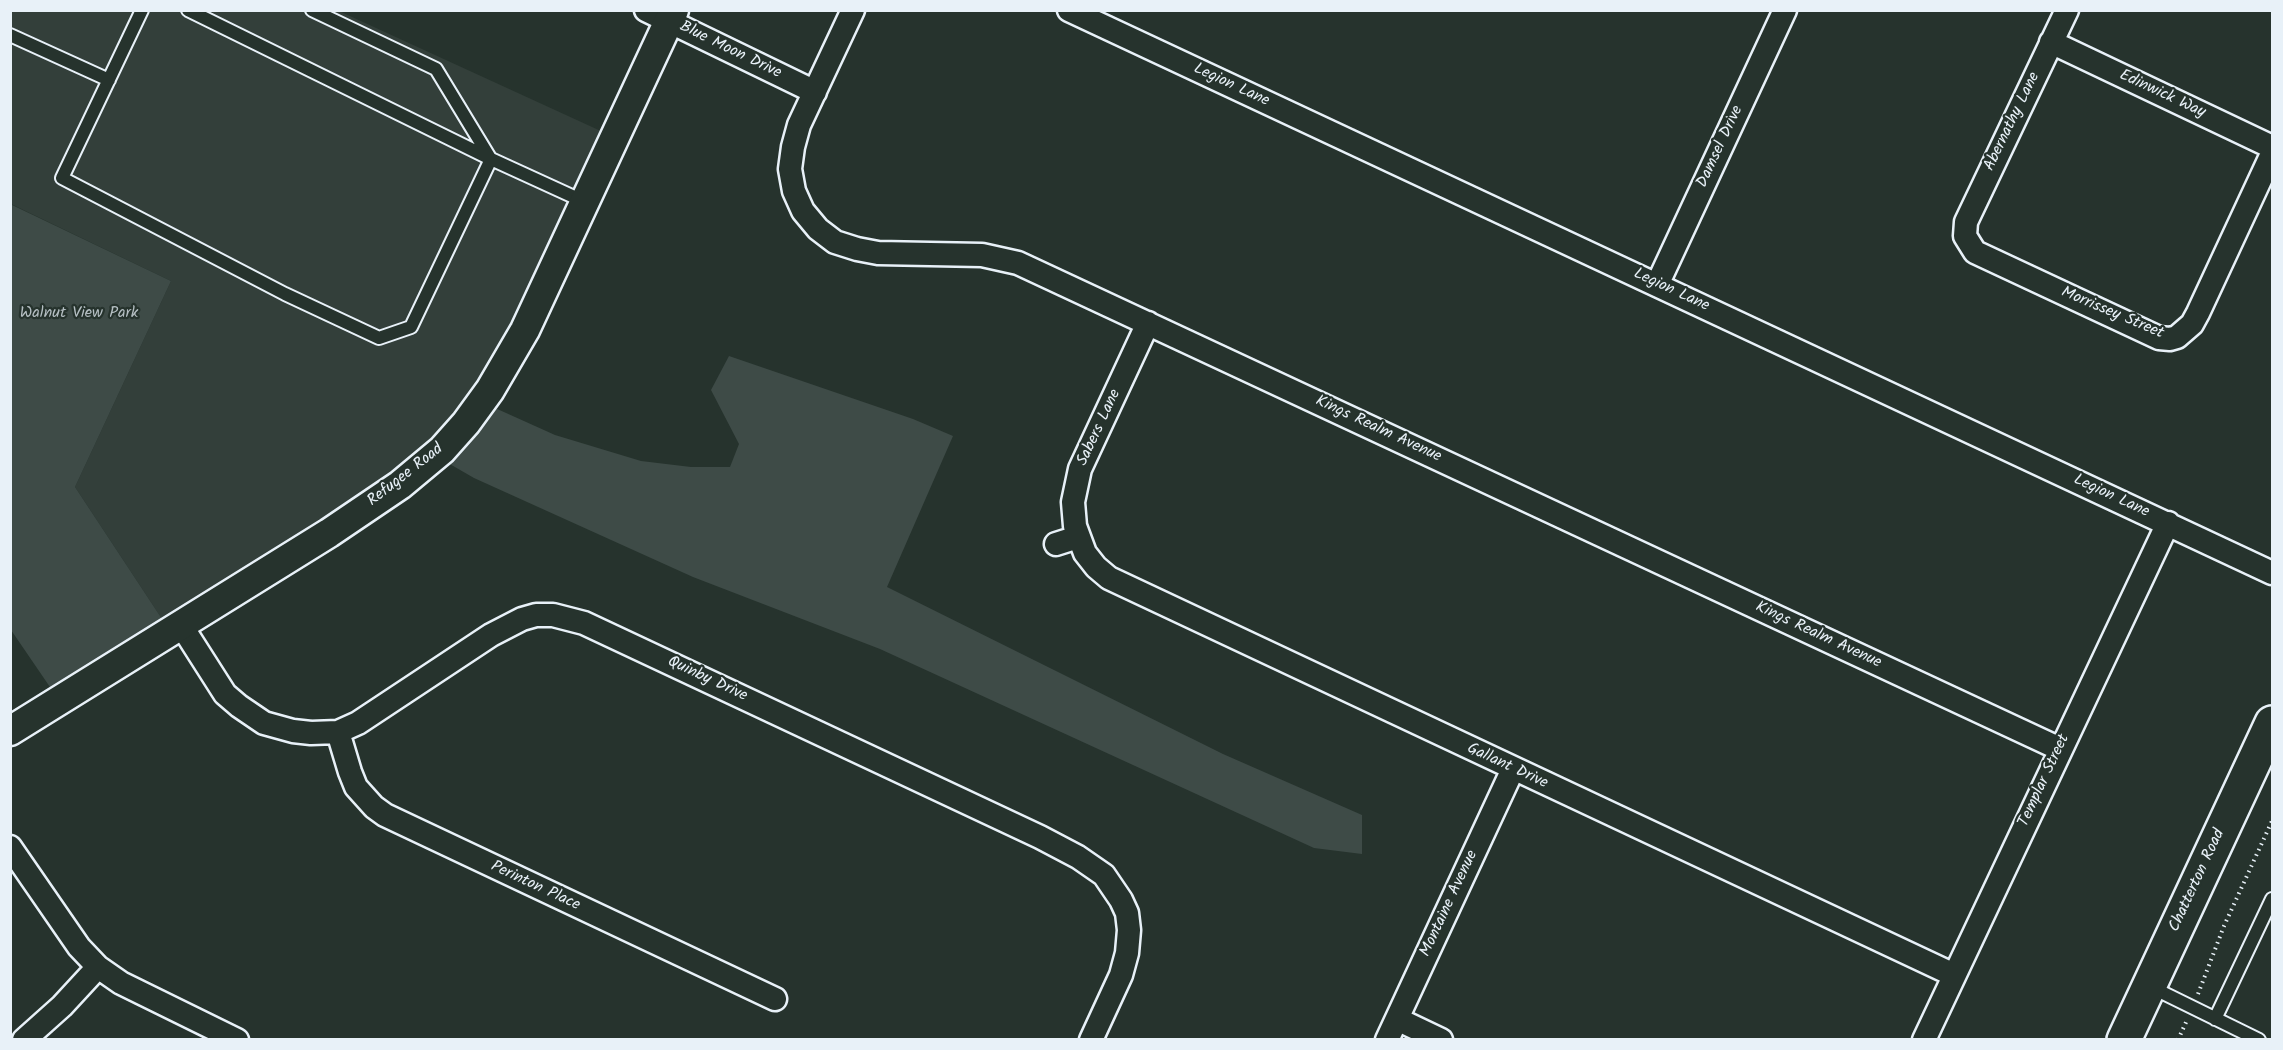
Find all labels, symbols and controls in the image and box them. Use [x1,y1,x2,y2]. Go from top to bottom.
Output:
street label: Blue Moon Drive [676,18,784,84]
street label: Legion Lane [1190,60,1272,112]
street label: Edinwick Way [2116,67,2208,123]
street label: Abernathy Lane [1981,70,2045,174]
street label: Damsel Drive [1694,103,1748,191]
street label: Legion Lane [1630,265,1712,317]
street label: Morrissey Street [2058,284,2166,344]
park label: Walnut View Park [20,304,138,324]
street label: Sabers Lane [1074,387,1126,469]
street label: Kings Realm Avenue [1312,392,1444,468]
street label: Refugee Road [364,440,448,512]
street label: Legion Lane [2070,471,2152,523]
street label: Kings Realm Avenue [1752,598,1884,674]
street label: Quinby Drive [664,653,750,707]
street label: Templar Street [2015,732,2075,830]
street label: Gallant Drive [1463,740,1551,794]
street label: Chatterton Road [2166,827,2230,935]
street label: Montaine Avenue [1417,848,1483,960]
street label: Perinton Place [487,858,583,916]

